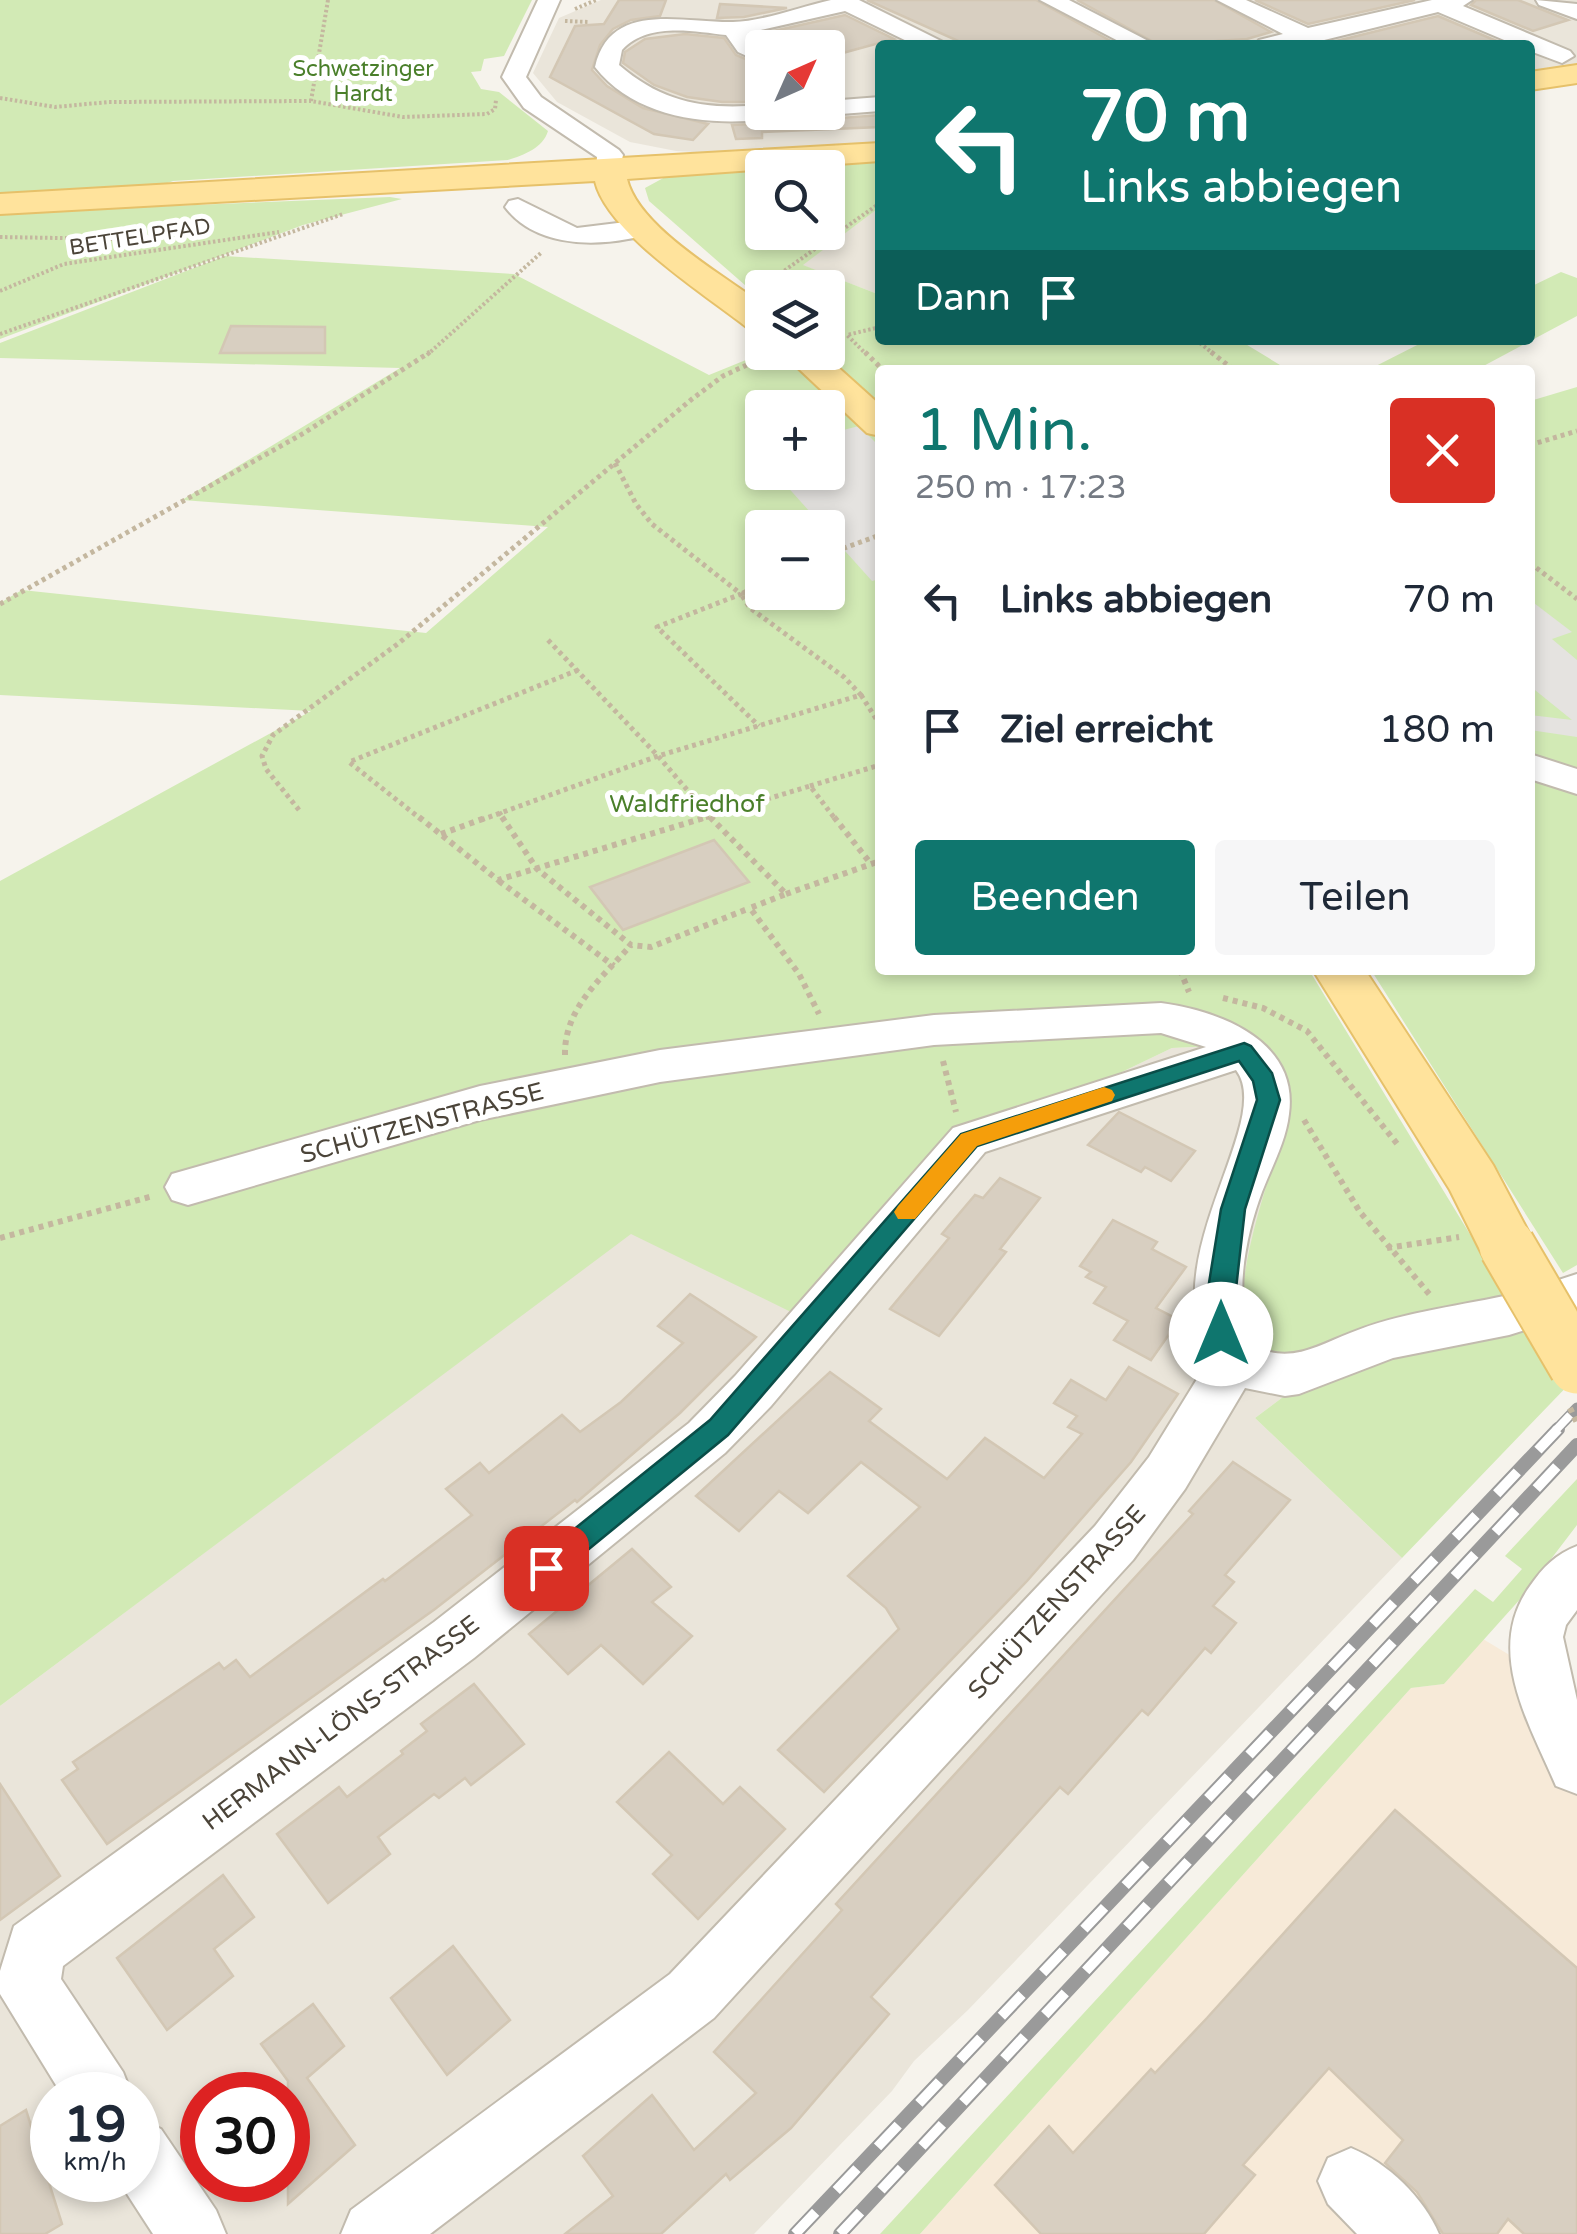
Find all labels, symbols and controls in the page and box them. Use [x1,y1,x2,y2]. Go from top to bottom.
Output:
north arrow [745,30,845,130]
map controls [745,30,845,610]
park label: Schwetzinger Hardt [292,56,434,107]
text: 70 m [1080,76,1250,160]
icon: left [915,80,1045,210]
button: search [745,150,845,250]
text: Links abbiegen [1080,161,1402,215]
street label: BETTELPFAD [67,213,213,261]
button: layers [745,270,845,370]
icon: arrive [1031,270,1086,325]
text: Dann [915,275,1011,321]
button: + [745,390,845,490]
text: 1 Min. [915,395,1093,467]
button: close [1390,398,1495,503]
text: 250 m · 17:23 [915,469,1127,507]
button: − [745,510,845,610]
icon: left [915,573,970,628]
text: Links abbiegen [1000,577,1272,623]
text: 70 m [1403,577,1495,623]
icon: arrive [915,703,970,758]
text: Ziel erreicht [1000,707,1213,753]
text: 180 m [1379,707,1495,753]
park label: Waldfriedhof [609,789,765,819]
button: Beenden [915,840,1195,955]
button: Teilen [1215,840,1495,955]
street label: SCHÜTZENSTRASSE [297,1076,547,1170]
position arrow [1169,1282,1273,1386]
street label: SCHÜTZENSTRASSE [962,1499,1152,1705]
pin [504,1526,589,1611]
icon: arrive [519,1541,574,1596]
street label: HERMANN-LÖNS-STRASSE [197,1609,485,1837]
speed limit sign: 30 [180,2072,310,2202]
text: 19 [64,2095,126,2155]
text: km/h [64,2147,126,2177]

